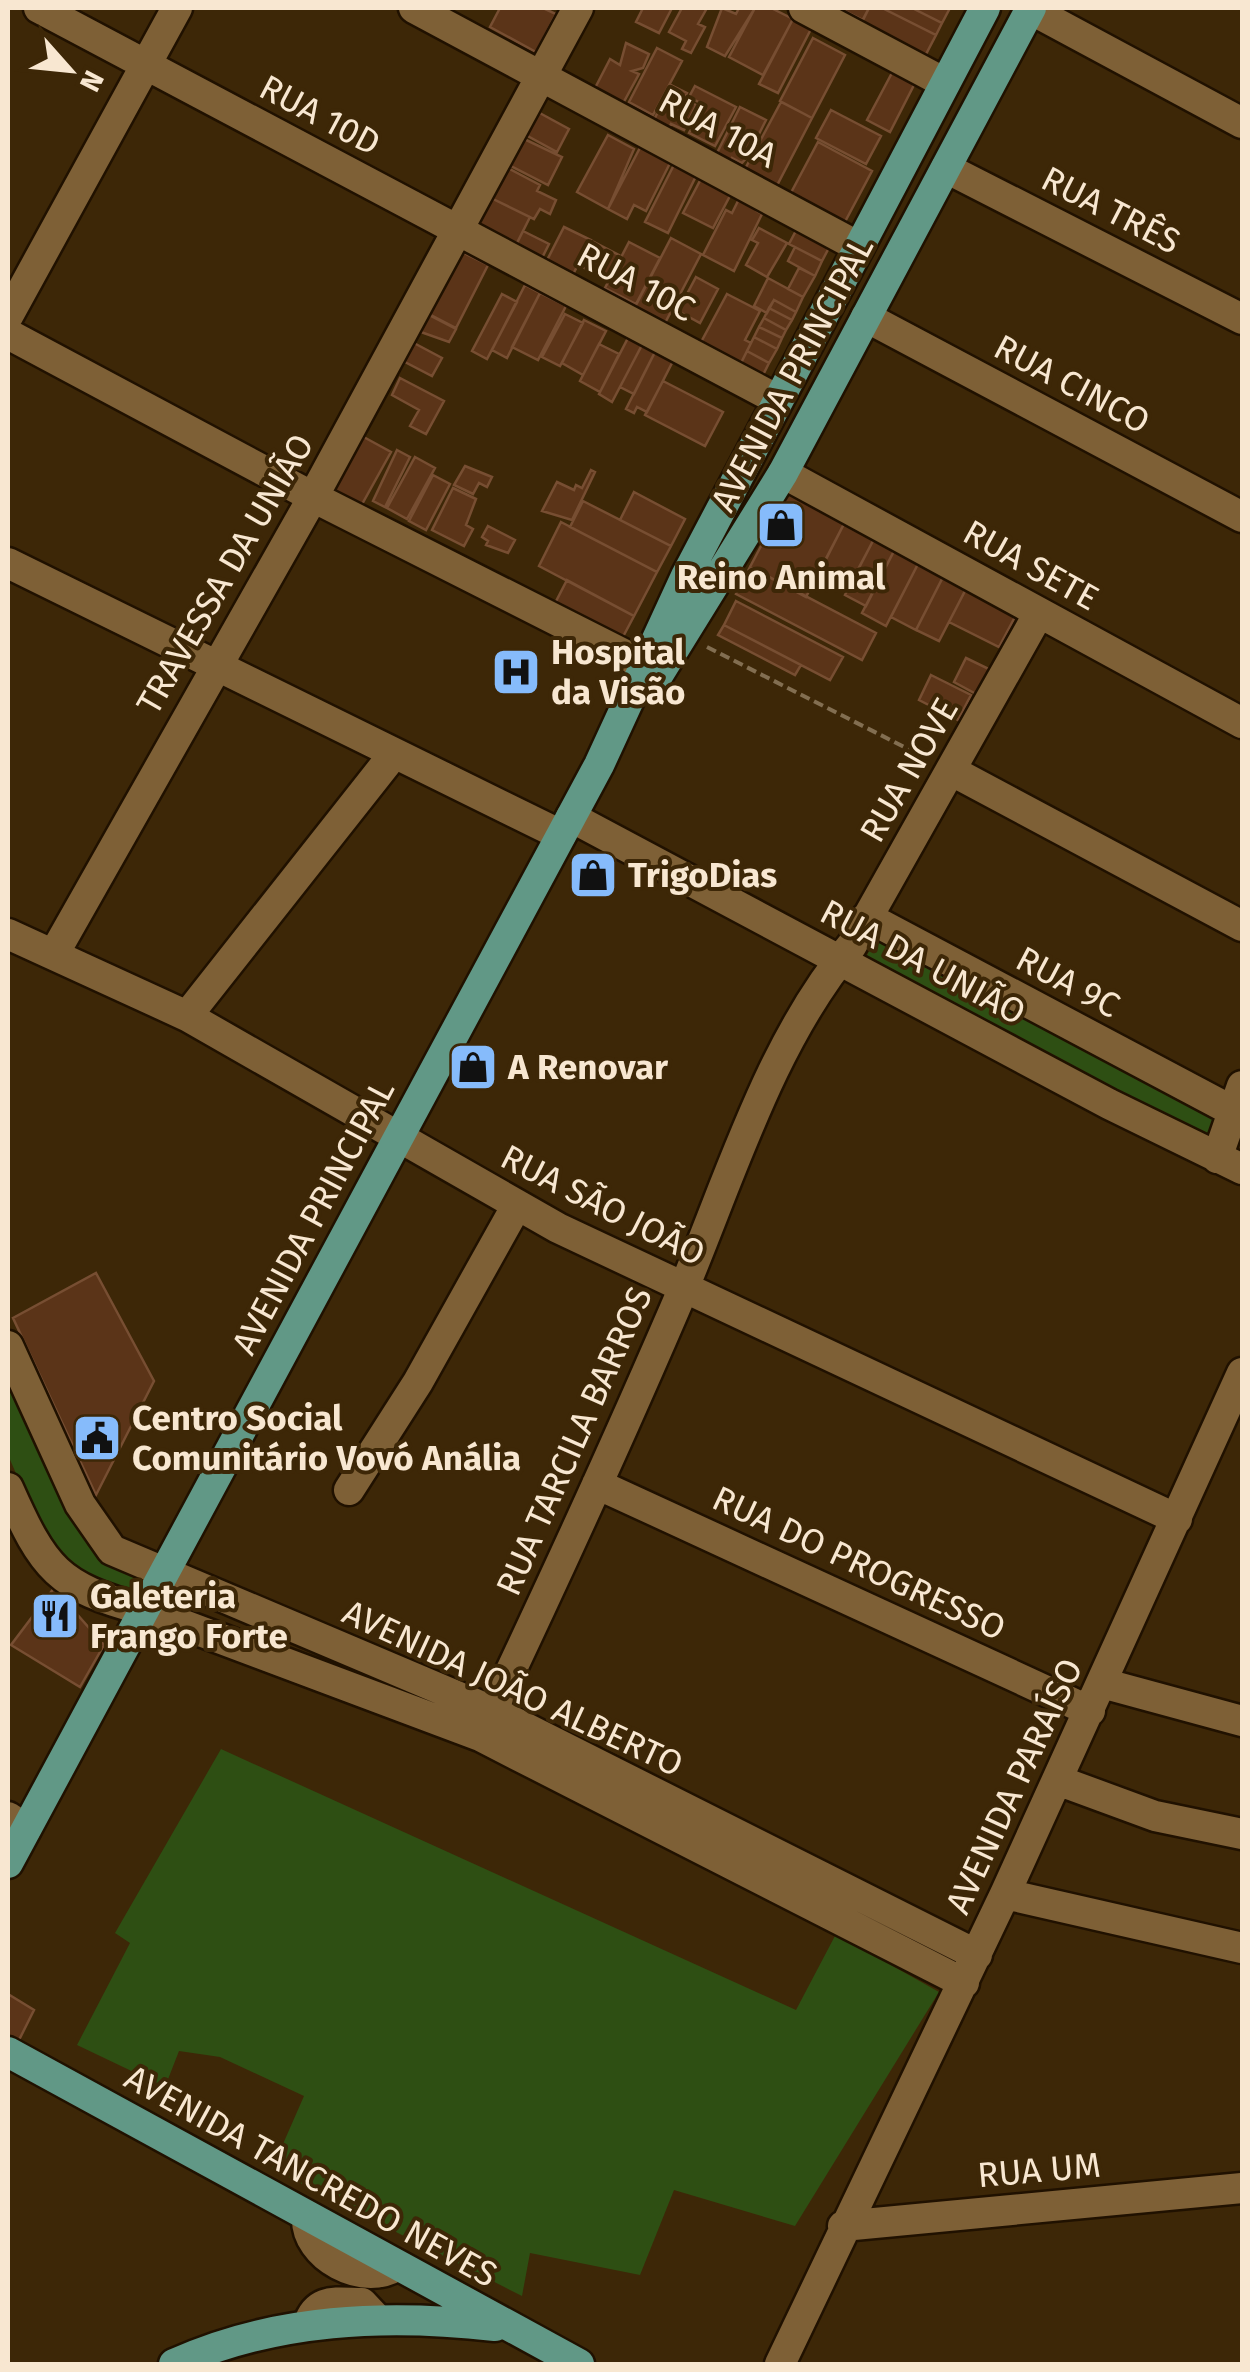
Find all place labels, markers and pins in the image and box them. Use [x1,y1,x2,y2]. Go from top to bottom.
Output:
shop icon: Reino Animal [755,499,807,551]
place label: Reino Animal [677,556,886,598]
place label: Hospital da Visão [551,631,685,713]
hospital icon: Hospital da Visão [490,646,542,698]
shop icon: TrigoDias [567,849,619,901]
place label: TrigoDias [628,854,777,896]
shop icon: A Renovar [447,1041,499,1093]
place label: A Renovar [507,1046,669,1088]
place label: Centro Social Comunitário Vovó Anália [132,1397,521,1479]
public building icon: Centro Social Comunitário Vovó Anália [71,1412,123,1464]
place label: Galeteria Frango Forte [90,1575,288,1657]
restaurant icon: Galeteria Frango Forte [29,1590,81,1642]

